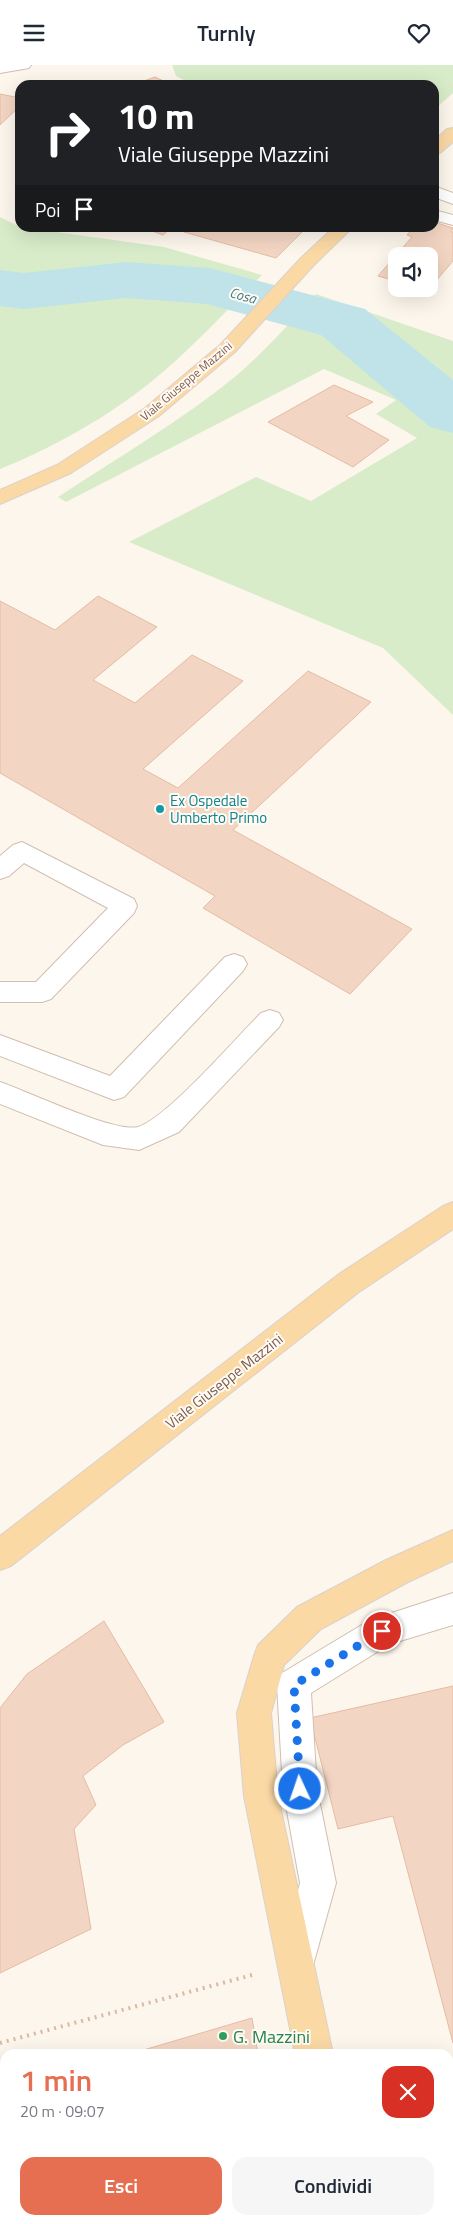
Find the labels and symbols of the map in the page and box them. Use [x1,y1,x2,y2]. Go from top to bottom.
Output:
water label: Cosa [227,281,260,309]
street label: Viale Giuseppe Mazzini [136,337,236,425]
place label: Ex Ospedale Umberto Primo [170,789,267,829]
marker: Ex Ospedale Umberto Primo [154,803,166,815]
street label: Viale Giuseppe Mazzini [160,1328,288,1434]
pin [361,1610,403,1652]
position arrow [273,1762,325,1814]
place label: G. Mazzini [233,2023,310,2050]
marker: G. Mazzini [217,2030,229,2042]

